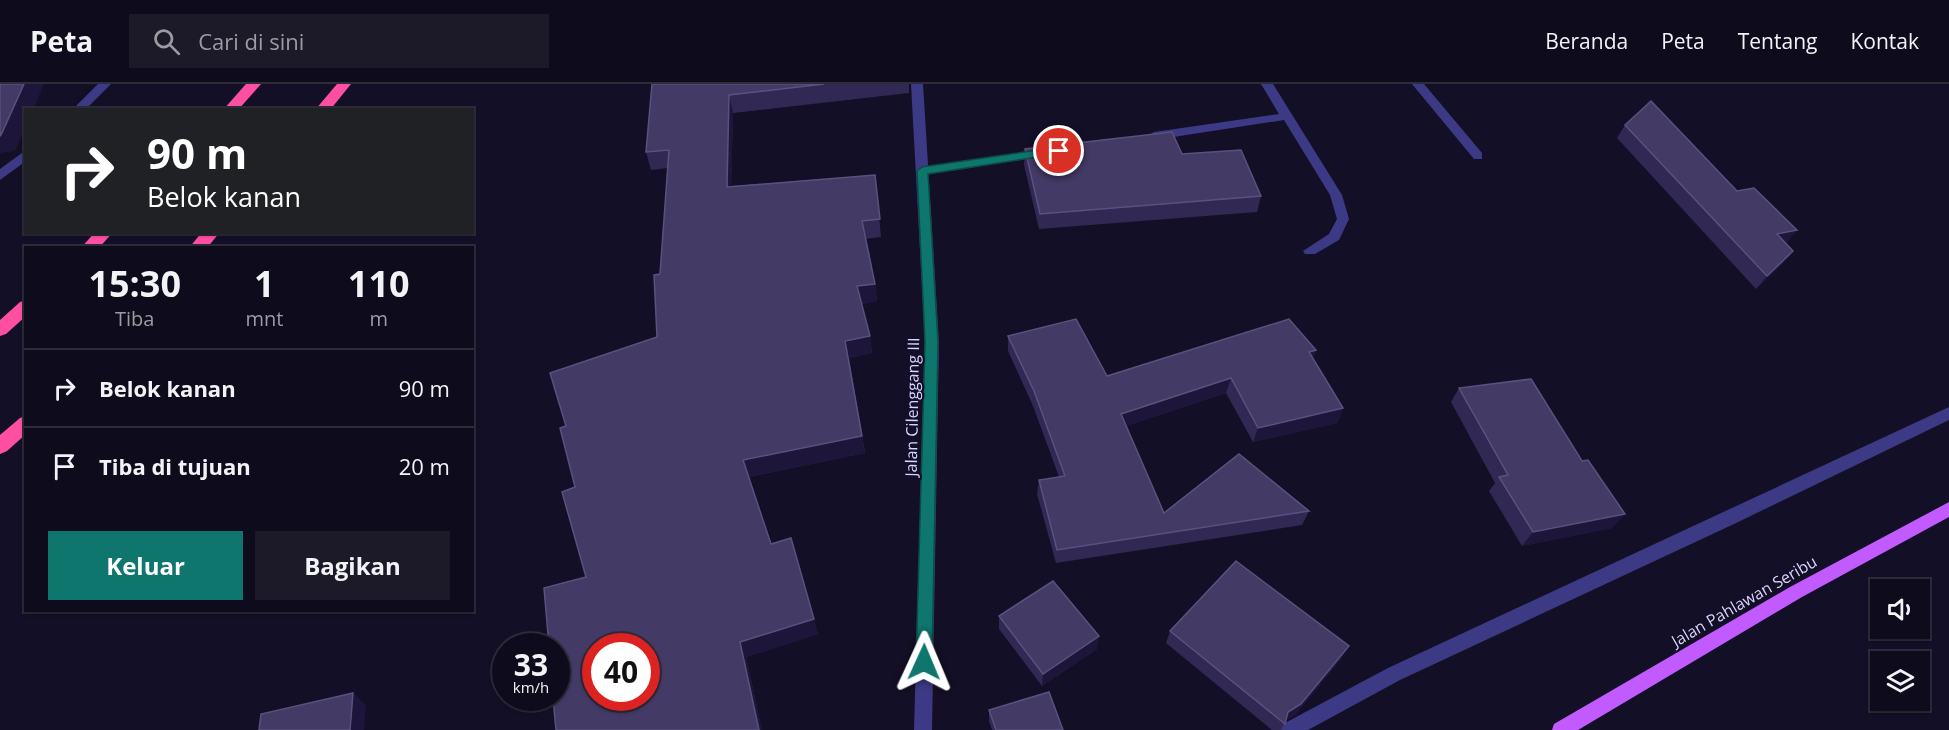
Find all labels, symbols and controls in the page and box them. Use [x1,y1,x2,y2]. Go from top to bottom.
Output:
search box [129,14,549,68]
text: Peta [30,22,93,60]
icon: search [150,25,183,58]
text: Cari di sini [198,26,304,56]
text: Beranda [1545,27,1628,55]
text: Peta [1661,27,1705,55]
text: Tentang [1738,27,1817,55]
text: Kontak [1850,27,1919,55]
text: 90 m [147,124,247,181]
pin [1033,125,1084,176]
icon: right [48,132,126,210]
icon: arrive [1042,134,1075,167]
text: Belok kanan [147,178,301,215]
text: 15:30 [88,259,181,308]
text: 1 [254,259,275,308]
text: 110 [348,259,410,308]
text: Tiba [115,305,154,332]
text: mnt [245,305,283,332]
text: m [369,305,388,332]
street label: Jalan Cilenggang III [900,337,924,479]
icon: right [48,372,81,405]
text: Belok kanan [99,373,236,403]
text: 90 m [399,373,450,403]
icon: arrive [48,450,81,483]
text: Tiba di tujuan [99,451,251,481]
text: 20 m [399,451,450,481]
button: Keluar [48,531,243,600]
button: Bagikan [255,531,450,600]
street label: Jalan Pahlawan Seribu [1666,550,1821,653]
map controls [1870,579,1930,711]
button: sound [1870,579,1930,639]
position arrow [892,630,956,694]
speed limit sign: 40 [582,633,660,711]
text: 33 [514,644,548,685]
button: layers [1870,651,1930,711]
text: km/h [513,677,549,697]

